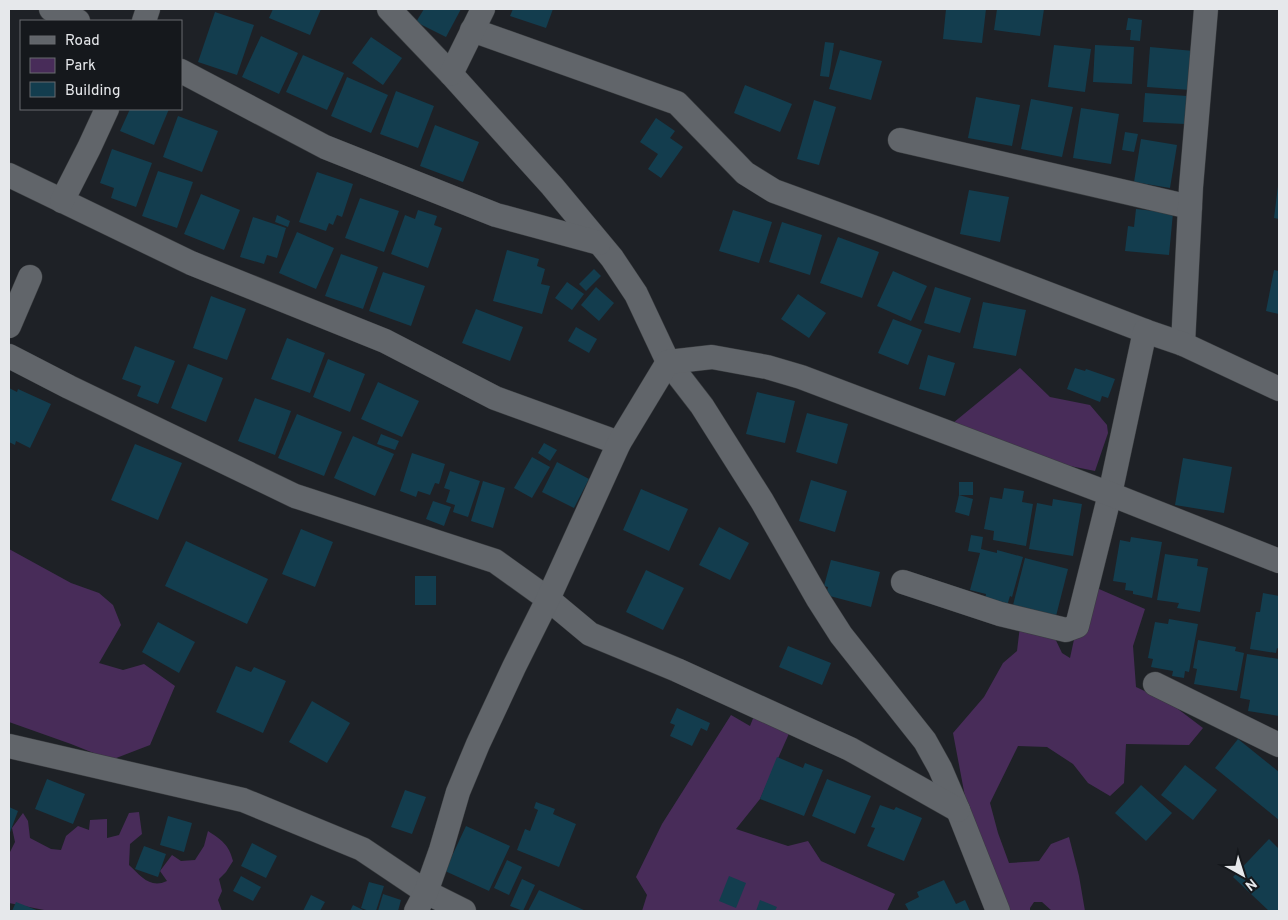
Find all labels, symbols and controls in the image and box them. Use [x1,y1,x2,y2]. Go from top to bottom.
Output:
legend [20,20,182,110]
text: Road [65,32,100,51]
text: Park [65,57,96,76]
text: Building [65,82,120,101]
north arrow [1218,850,1268,900]
text: N [1241,874,1259,894]

